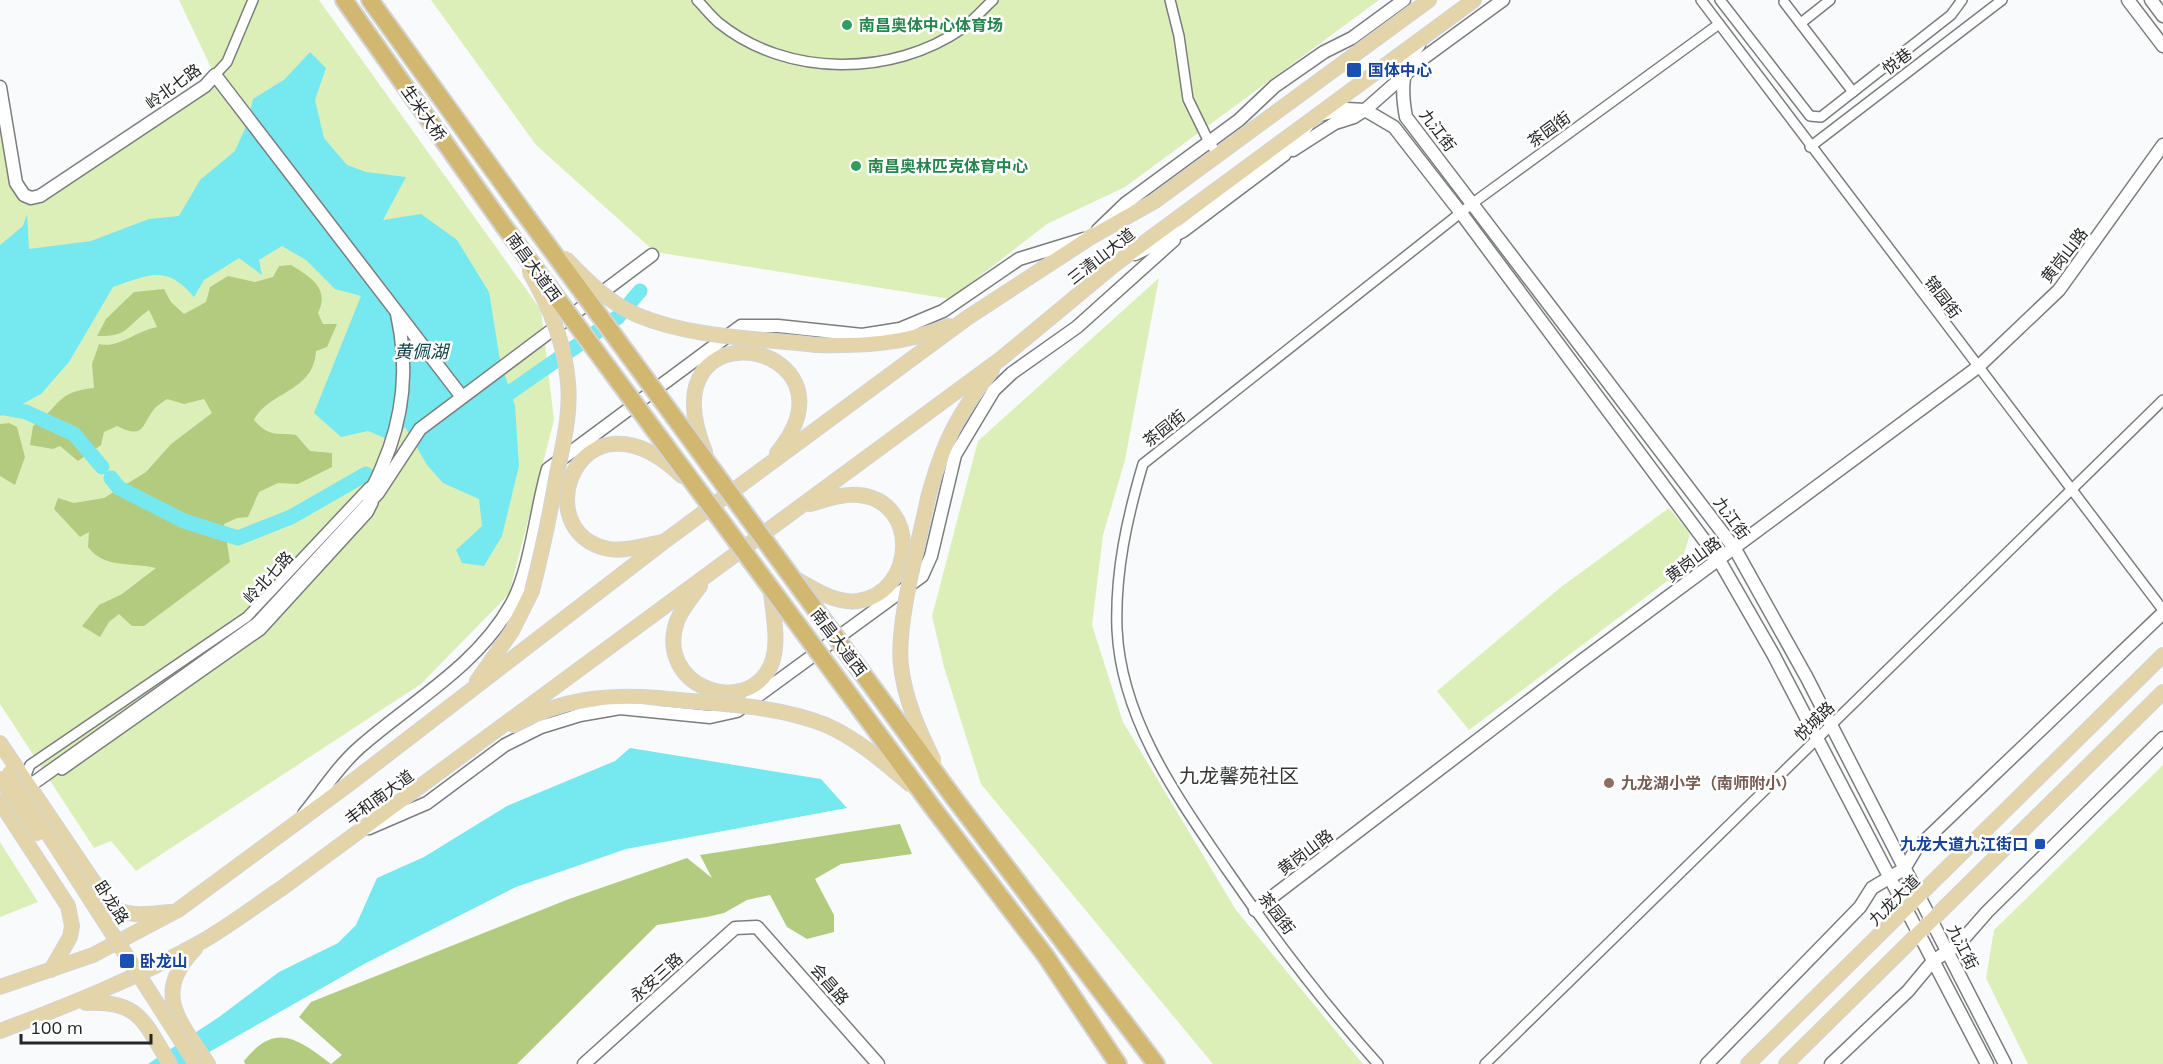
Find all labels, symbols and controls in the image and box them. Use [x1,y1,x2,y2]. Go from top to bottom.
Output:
place label: 南昌奥体中心体育场 [859,15,1003,35]
marker: 南昌奥体中心体育场 [840,18,854,32]
street label: 悦巷 [1878,43,1916,79]
street label: 岭北七路 [141,59,205,113]
place label: 国体中心 [1368,60,1432,80]
marker: 国体中心 [1345,61,1363,79]
street label: 生米大桥 [397,81,451,145]
street label: 九江街 [1416,105,1460,155]
street label: 茶园街 [1524,107,1574,151]
place label: 南昌奥林匹克体育中心 [868,156,1028,176]
marker: 南昌奥林匹克体育中心 [849,159,863,173]
street label: 三清山大道 [1063,223,1139,289]
street label: 黄岗山路 [2036,224,2092,286]
street label: 南昌大道西 [502,229,566,305]
street label: 锦园街 [1921,272,1965,322]
water label: 黄佩湖 [394,340,451,363]
street label: 茶园街 [1139,405,1189,451]
street label: 九江街 [1710,493,1754,543]
street label: 黄岗山路 [1661,532,1725,586]
street label: 岭北七路 [239,547,297,607]
street label: 南昌大道西 [807,604,871,680]
street label: 悦城路 [1790,697,1838,745]
district label: 九龙馨苑社区 [1179,763,1299,788]
street label: 丰和南大道 [341,765,417,829]
place label: 九龙湖小学（南师附小） [1621,773,1797,793]
marker: 九龙湖小学（南师附小） [1602,776,1616,790]
street label: 黄岗山路 [1273,825,1337,879]
place label: 九龙大道九江街口 [1900,834,2028,854]
marker: 九龙大道九江街口 [2033,837,2047,851]
street label: 九龙大道 [1864,870,1924,930]
street label: 卧龙路 [91,876,133,928]
street label: 茶园街 [1255,888,1299,938]
street label: 九江街 [1943,921,1983,973]
street label: 永安三路 [626,948,686,1006]
place label: 卧龙山 [140,951,188,971]
marker: 卧龙山 [118,952,136,970]
street label: 会昌路 [807,959,853,1009]
scale bar [21,1007,152,1045]
text: 100 m [30,1016,83,1039]

